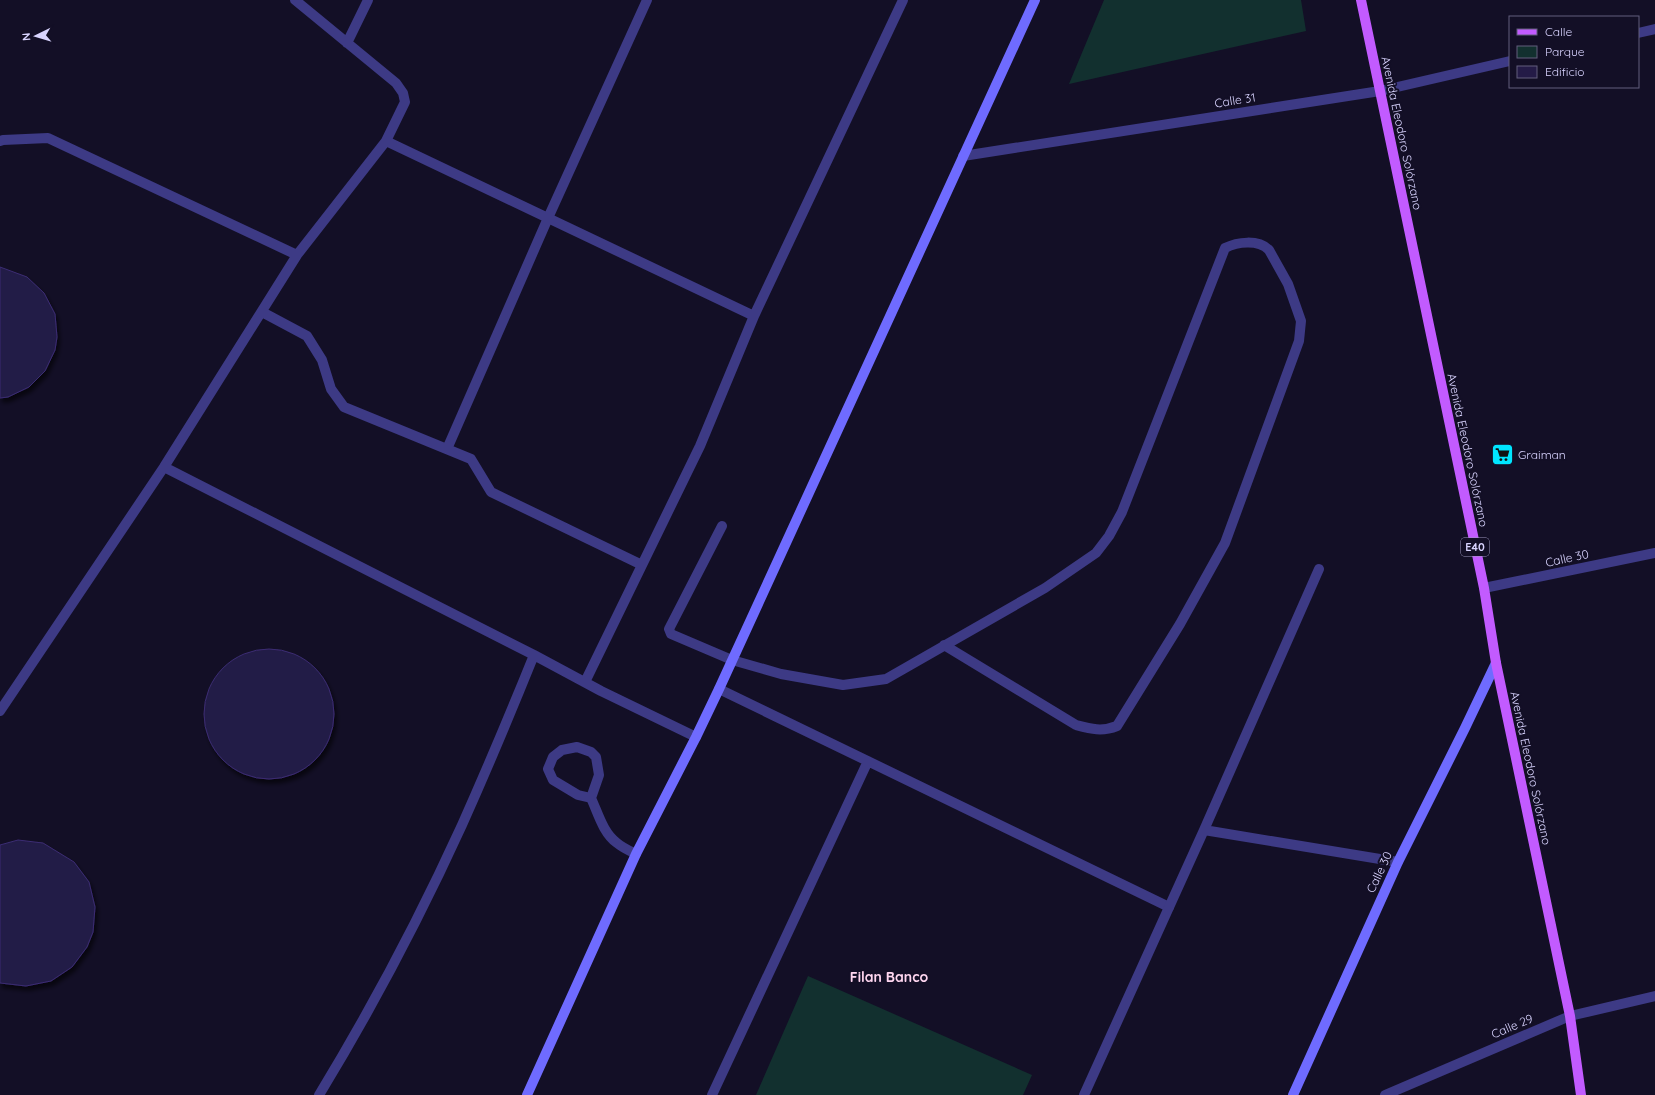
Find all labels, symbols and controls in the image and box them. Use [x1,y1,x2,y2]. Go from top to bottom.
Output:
north arrow [16,16,56,56]
legend [1509,16,1639,88]
text: Calle [1545,24,1573,39]
text: N [19,32,33,42]
text: Parque [1545,44,1585,59]
street label: Avenida Eleodoro Solórzano [1378,55,1426,211]
text: Edificio [1545,64,1585,79]
street label: Calle 31 [1213,89,1257,111]
street label: Avenida Eleodoro Solórzano [1444,372,1492,528]
supermarket icon: Graiman [1489,441,1515,467]
place label: Graiman [1518,447,1566,462]
road number: E40 [1461,538,1489,556]
street label: Calle 30 [1544,546,1590,570]
street label: Avenida Eleodoro Solórzano [1507,690,1555,846]
street label: Calle 30 [1363,849,1395,895]
district label: Filan Banco [850,968,928,986]
street label: Calle 29 [1489,1010,1535,1041]

